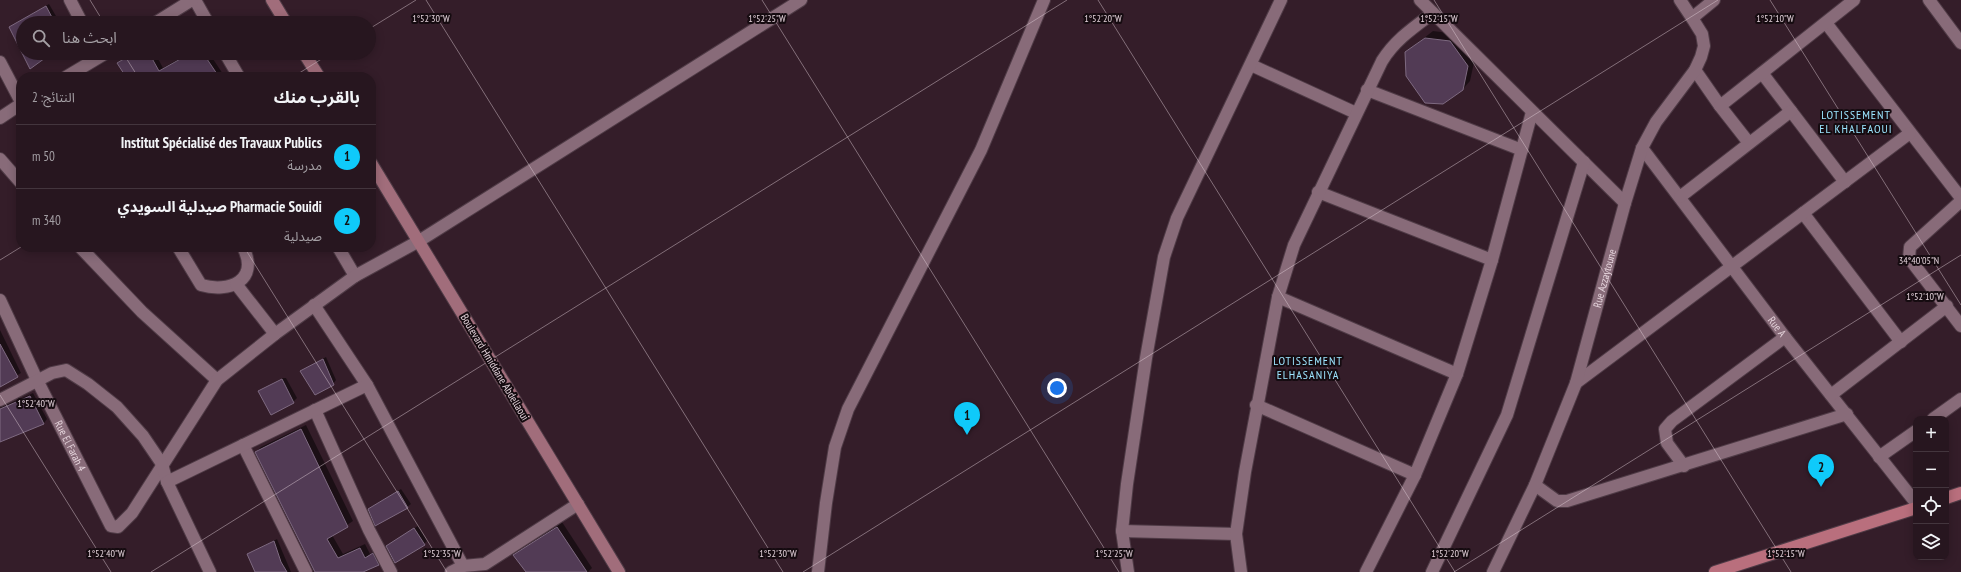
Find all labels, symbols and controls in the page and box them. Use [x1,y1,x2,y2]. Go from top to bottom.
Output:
text: 1°52'30"W [412,12,450,25]
text: 1°52'25"W [748,12,786,25]
text: 1°52'20"W [1084,12,1122,25]
text: 1°52'15"W [1420,12,1458,25]
text: 1°52'10"W [1756,12,1794,25]
search box [16,16,376,60]
icon: search [30,27,52,49]
text: ابحث هنا [62,28,117,47]
text: بالقرب منك [274,86,360,108]
text: النتائج: 2 [32,89,75,106]
district label: LOTISSEMENT EL KHALFAOUI [1819,107,1893,136]
text: Institut Spécialisé des Travaux Publics [121,133,322,152]
text: 50 m [32,148,55,165]
text: 1 [344,148,350,165]
text: مدرسة [287,157,322,174]
text: Pharmacie Souidi صيدلية السويدي [118,197,322,216]
text: 340 m [32,212,61,229]
text: 2 [344,212,350,229]
text: صيدلية [284,228,322,245]
street label: Rue Azzaytoune [1590,247,1619,309]
text: 34°40'05"N [1899,254,1939,267]
text: 1°52'10"W [1906,290,1944,303]
street label: Boulevard Hmiddane Abdellaoui [458,311,532,423]
street label: Rue A [1765,314,1790,340]
district label: LOTISSEMENT ELHASANIYA [1273,353,1343,382]
your location [1047,378,1067,398]
text: 1°52'40"W [17,397,55,410]
pin: 1 [954,402,980,435]
map controls [1913,416,1949,560]
button: + [1913,416,1949,452]
street label: Rue El Farah 4 [52,418,89,474]
button: − [1913,452,1949,488]
pin: 2 [1808,454,1834,487]
button: locate [1913,488,1949,524]
button: layers [1913,524,1949,560]
text: 1°52'40"W [87,547,125,560]
text: 1°52'35"W [423,547,461,560]
text: 1°52'30"W [759,547,797,560]
text: 1°52'25"W [1095,547,1133,560]
text: 1°52'20"W [1431,547,1469,560]
text: 1°52'15"W [1767,547,1805,560]

